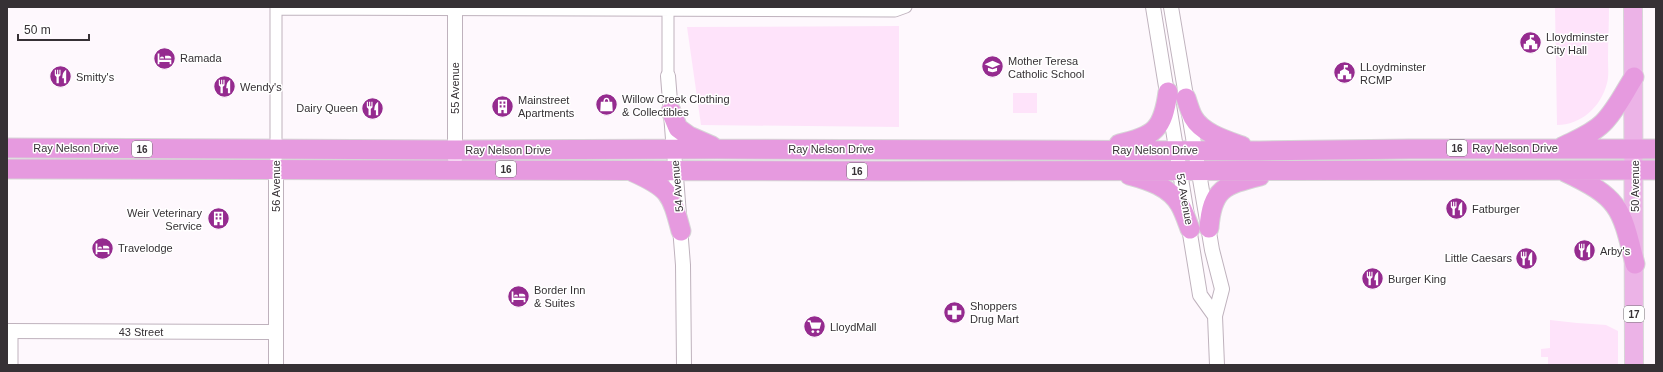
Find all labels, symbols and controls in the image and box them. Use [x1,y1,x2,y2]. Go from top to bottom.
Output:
scale bar [18,16,89,42]
text: 50 m [24,23,51,37]
public building icon: Lloydminster City Hall [1518,30,1544,56]
place label: Lloydminster City Hall [1546,31,1609,56]
hotel icon: Ramada [151,45,177,71]
place label: Ramada [180,52,222,64]
school or university icon: Mother Teresa Catholic School [979,54,1005,80]
place label: Mother Teresa Catholic School [1008,55,1084,80]
public building icon: LLoydminster RCMP [1332,60,1358,86]
place label: LLoydminster RCMP [1360,61,1426,86]
street label: 55 Avenue [449,62,461,114]
restaurant icon: Smitty's [47,64,73,90]
place label: Smitty's [76,71,115,83]
restaurant icon: Wendy's [211,74,237,100]
place label: Wendy's [240,81,282,93]
shop icon: Willow Creek Clothing & Collectibles [594,92,620,118]
building icon: Mainstreet Apartments [490,93,516,119]
place label: Willow Creek Clothing & Collectibles [622,93,730,118]
place label: Mainstreet Apartments [518,94,575,119]
restaurant icon: Dairy Queen [360,95,386,121]
place label: Dairy Queen [296,102,358,114]
road number: 16 [1447,140,1467,156]
road number: 16 [132,141,152,157]
street label: Ray Nelson Drive [33,142,119,154]
street label: Ray Nelson Drive [1472,142,1558,154]
street label: Ray Nelson Drive [788,143,874,155]
street label: Ray Nelson Drive [465,144,551,156]
street label: Ray Nelson Drive [1112,144,1198,156]
street label: 56 Avenue [270,160,282,212]
street label: 54 Avenue [669,160,685,212]
street label: 50 Avenue [1629,160,1641,212]
road number: 16 [496,161,516,177]
road number: 16 [847,163,867,179]
street label: 52 Avenue [1175,172,1195,226]
restaurant icon: Fatburger [1443,196,1469,222]
place label: Fatburger [1472,203,1520,215]
building icon: Weir Veterinary Service [205,206,231,232]
place label: Weir Veterinary Service [127,207,202,232]
hotel icon: Travelodge [89,235,115,261]
restaurant icon: Arby's [1571,238,1597,264]
place label: Travelodge [118,242,173,254]
restaurant icon: Little Caesars [1514,245,1540,271]
place label: Arby's [1600,245,1631,257]
place label: Little Caesars [1445,252,1512,264]
restaurant icon: Burger King [1359,266,1385,292]
place label: Burger King [1388,273,1446,285]
hotel icon: Border Inn & Suites [506,283,532,309]
place label: Border Inn & Suites [534,284,585,309]
pharmacy icon: Shoppers Drug Mart [942,299,968,325]
place label: Shoppers Drug Mart [970,300,1019,325]
road number: 17 [1624,306,1644,322]
supermarket icon: LloydMall [801,314,827,340]
place label: LloydMall [830,321,876,333]
street label: 43 Street [119,326,163,338]

